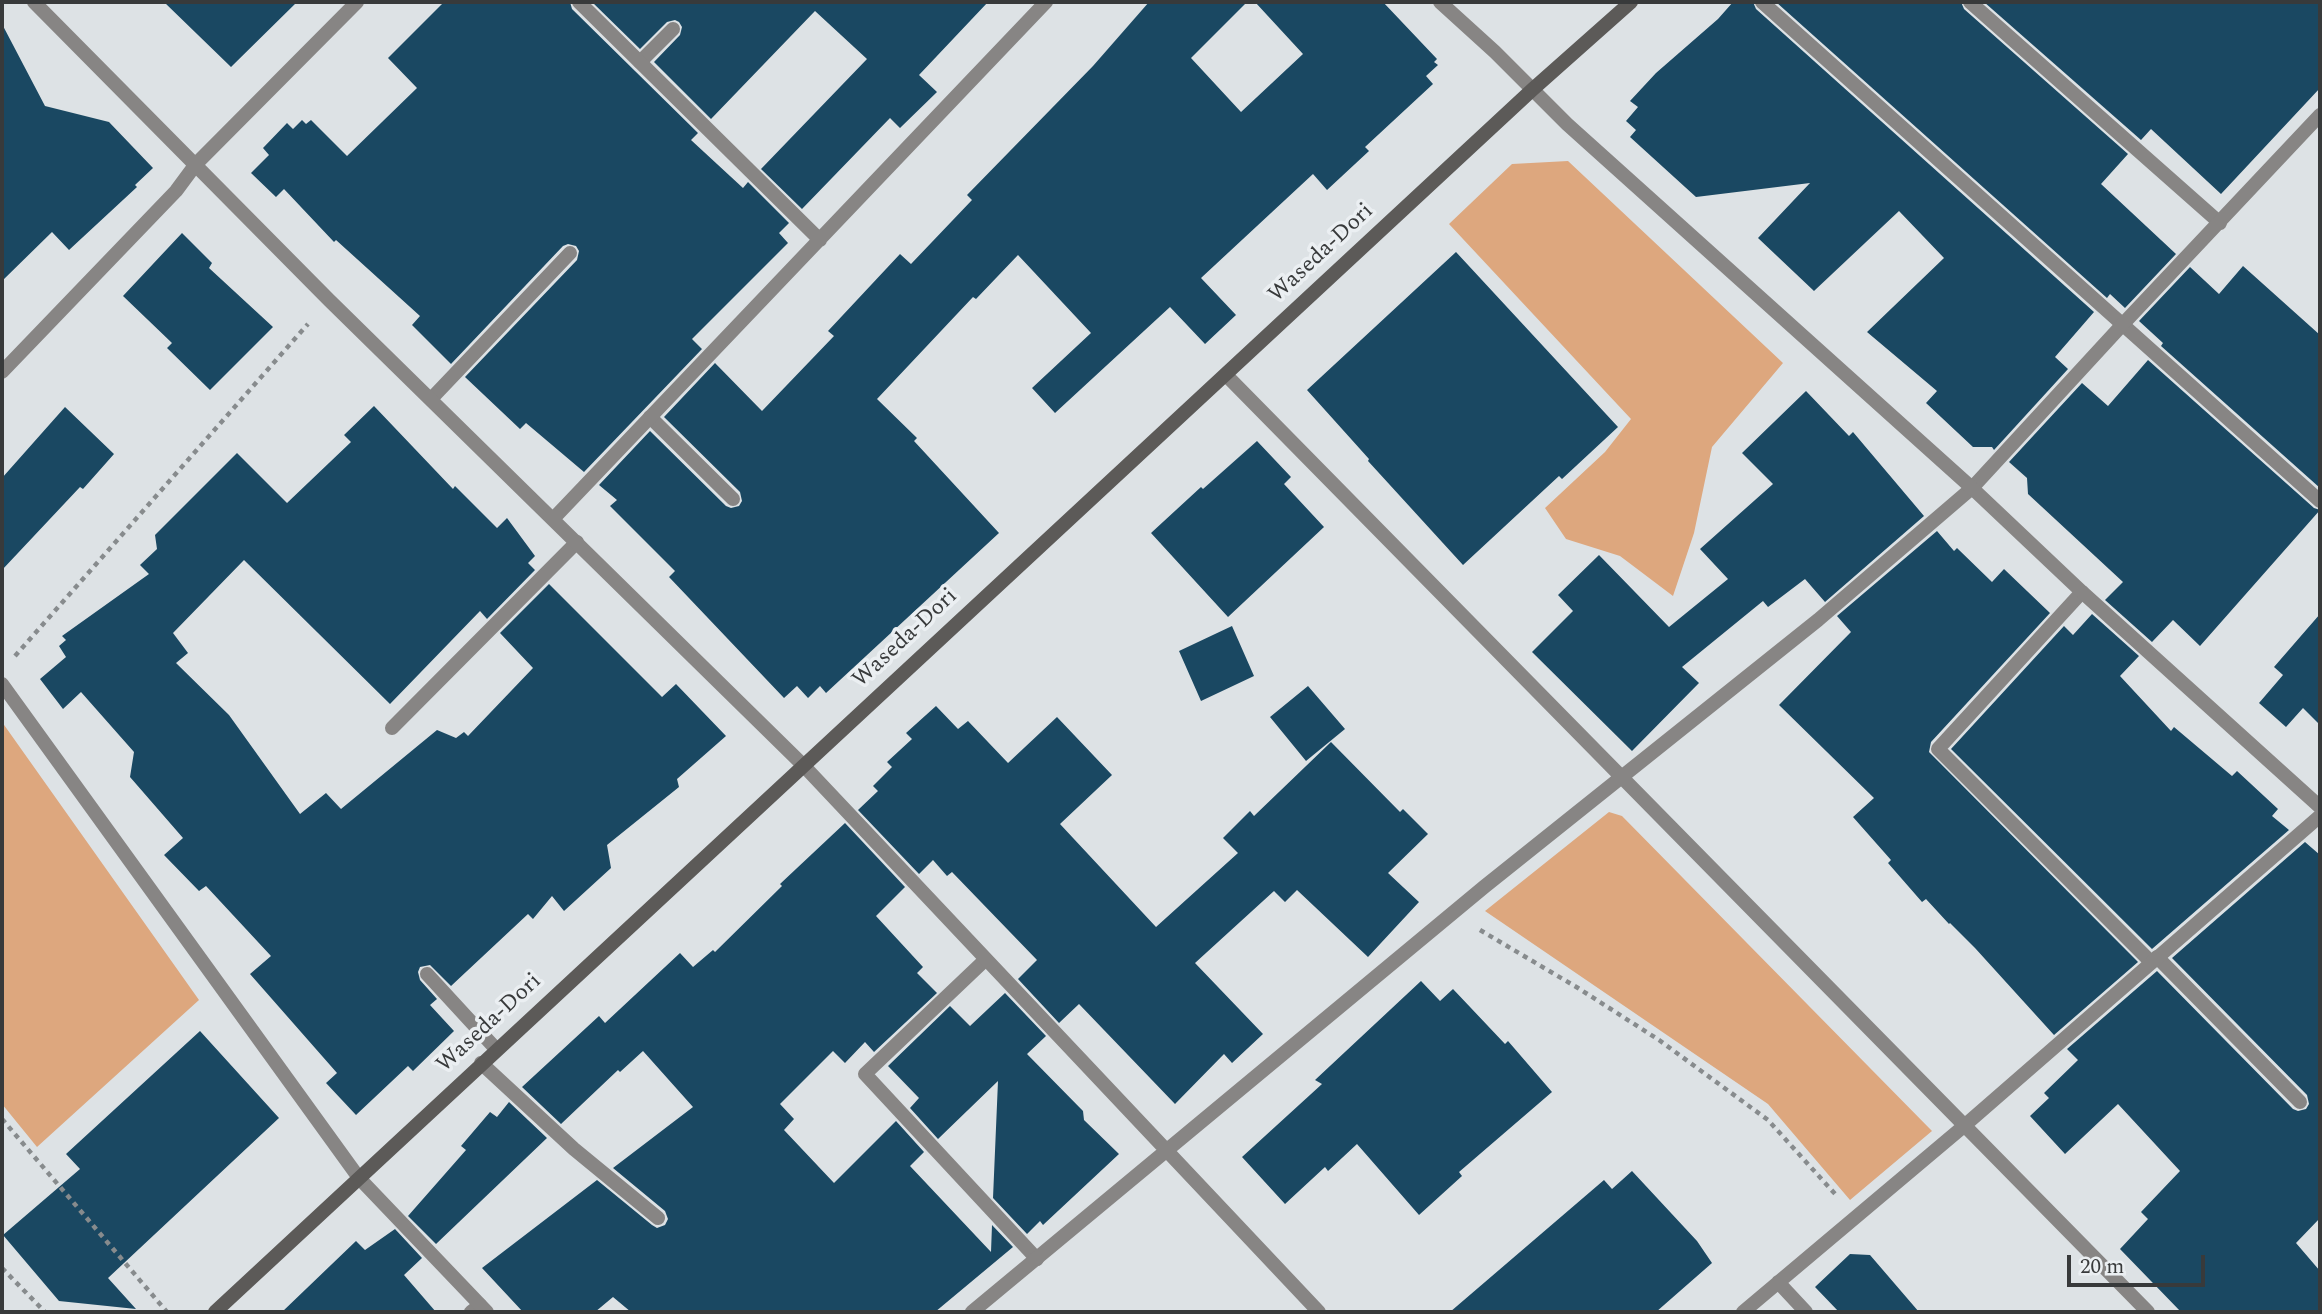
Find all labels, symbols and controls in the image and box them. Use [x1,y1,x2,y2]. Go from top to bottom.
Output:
street label: Waseda-Dori [1264,198,1380,310]
street label: Waseda-Dori [848,583,964,695]
street label: Waseda-Dori [432,968,548,1080]
scale bar [2070,1240,2208,1284]
text: 20 m [2080,1251,2124,1283]

